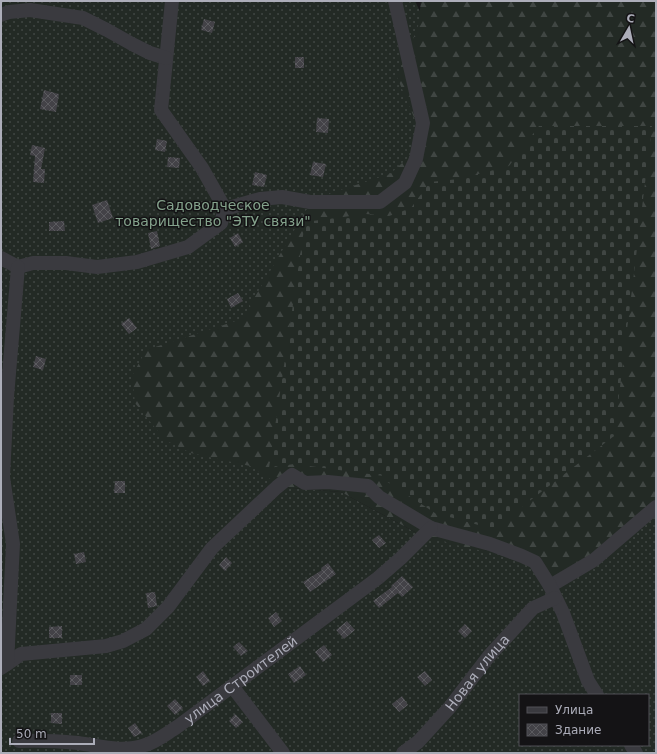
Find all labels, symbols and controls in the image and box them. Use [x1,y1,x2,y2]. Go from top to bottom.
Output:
north arrow [609,8,649,48]
text: С [625,12,635,26]
park label: Садоводческое товарищество "ЭТУ связи" [115,197,311,229]
street label: Новая улица [442,631,513,714]
street label: улица Строителей [181,633,300,727]
legend [519,694,649,746]
text: Улица [555,703,593,717]
scale bar [10,720,94,746]
text: Здание [555,723,601,737]
text: 50 m [16,727,47,741]

